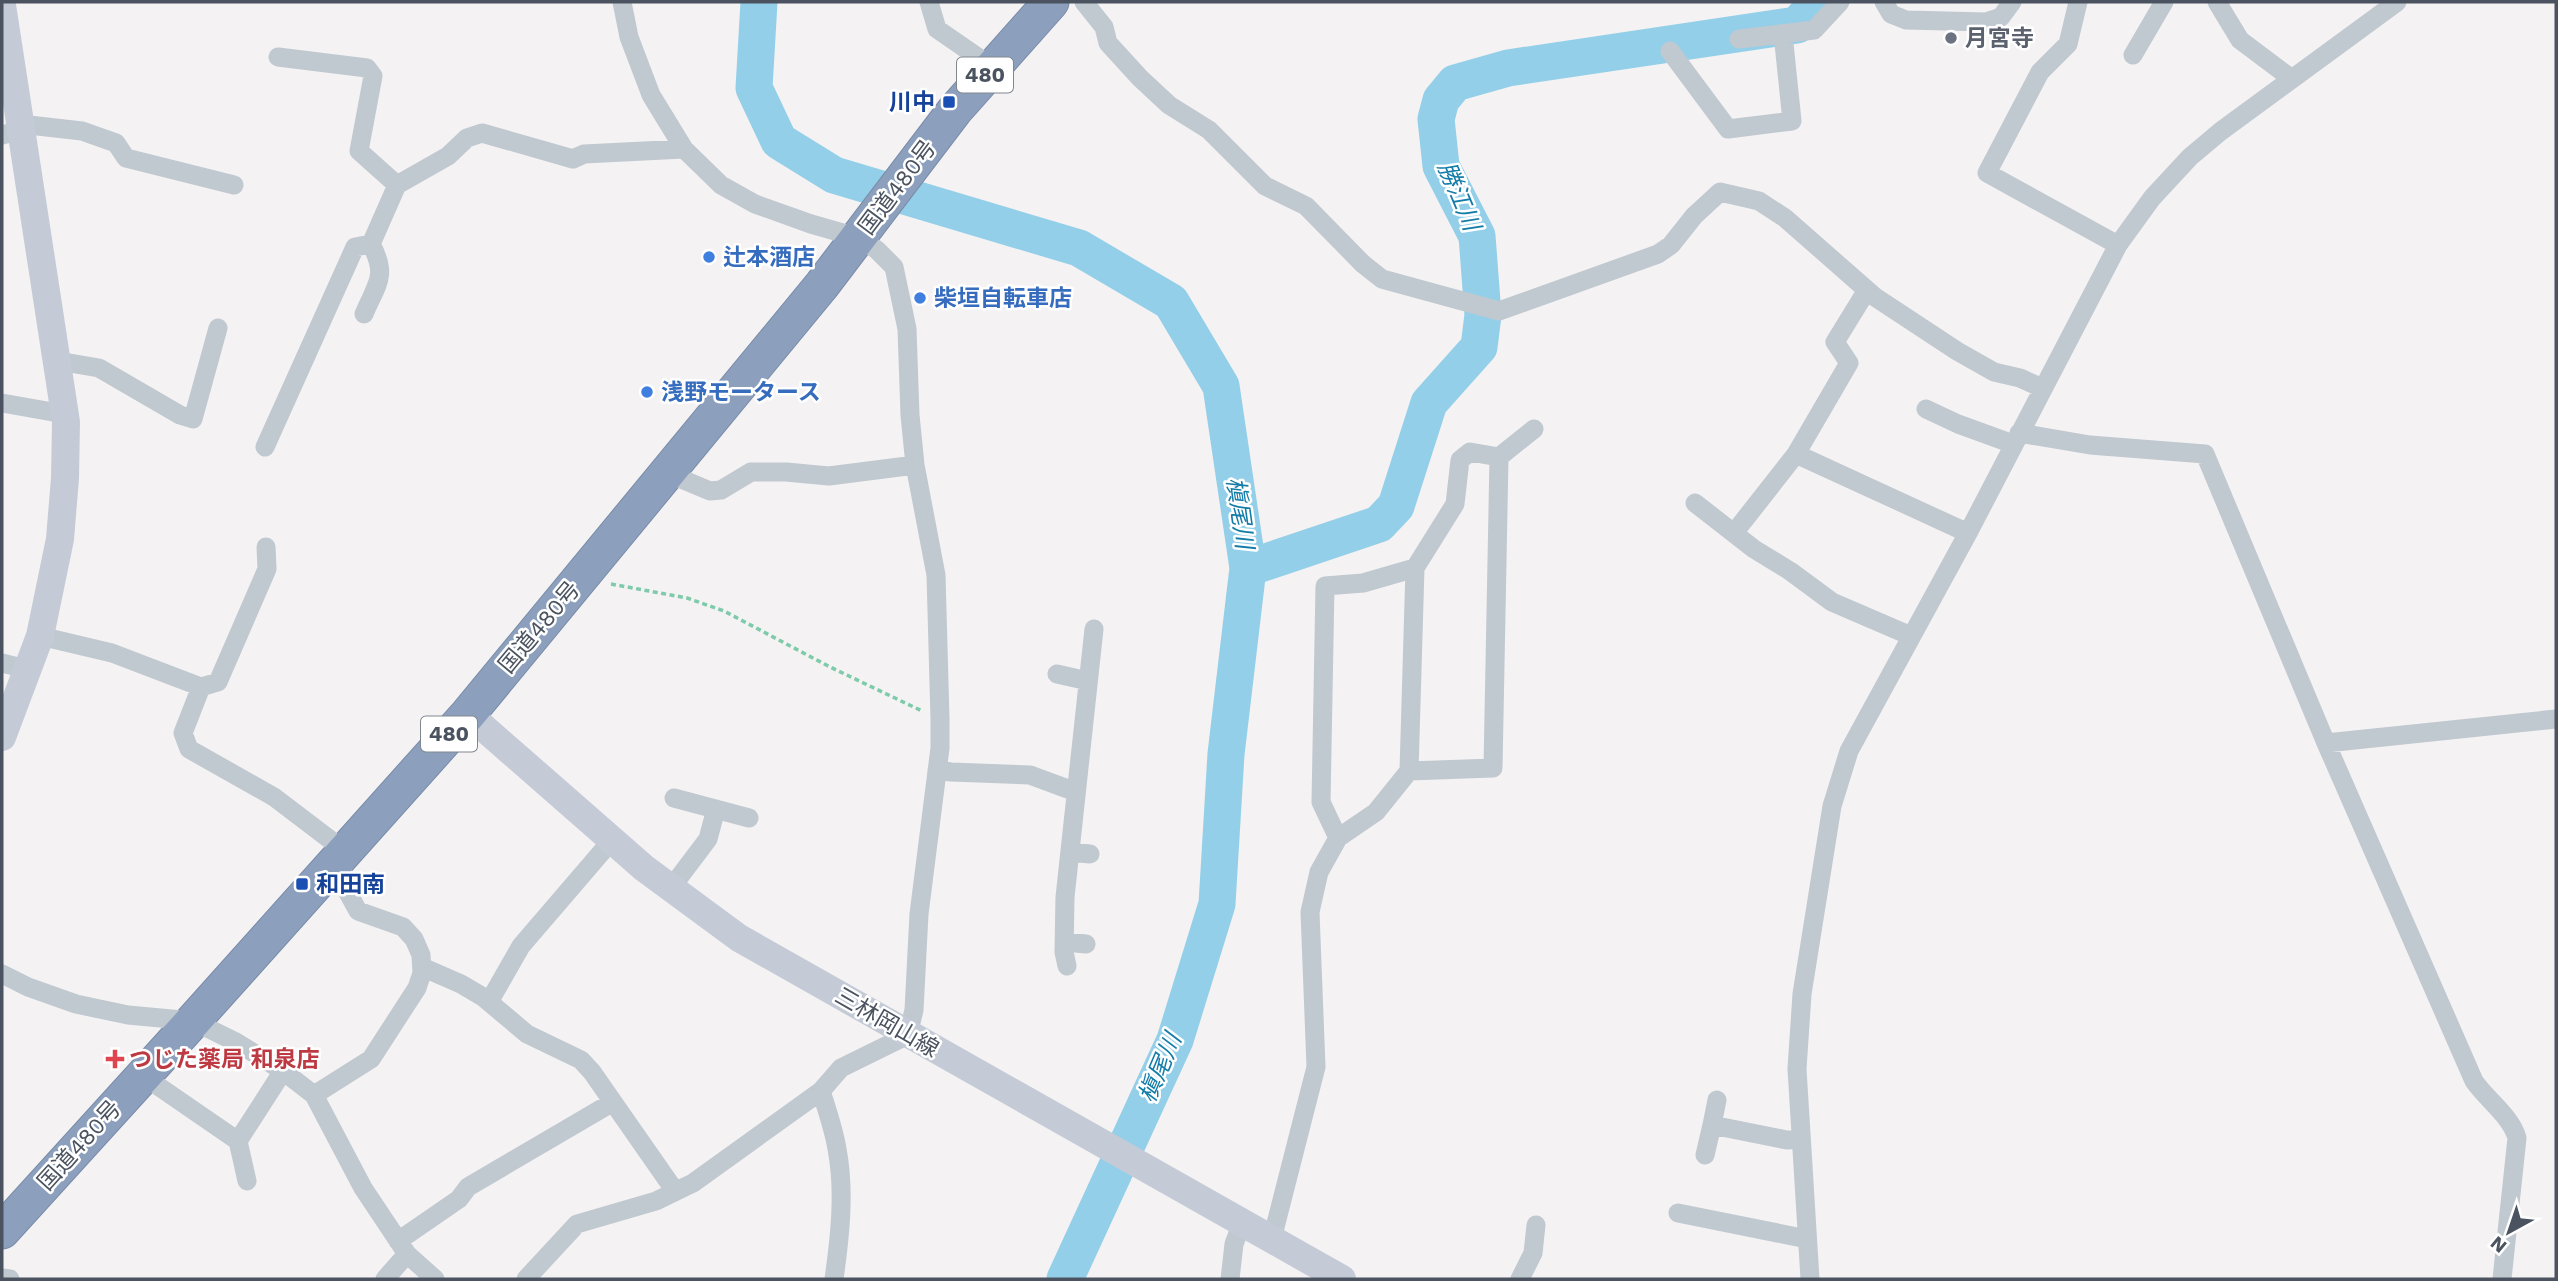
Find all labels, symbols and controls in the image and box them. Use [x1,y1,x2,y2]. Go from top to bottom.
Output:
place label: 月宮寺 [1965,25,2034,52]
marker: 月宮寺 [1943,30,1959,46]
road number: 480 [957,57,1013,92]
place label: 川中 [889,89,935,116]
marker: 川中 [941,94,957,110]
street label: 国道480号 [853,135,942,240]
water label: 勝江川 [1432,157,1487,237]
place label: 辻本酒店 [723,244,815,271]
marker: 辻本酒店 [701,249,717,265]
place label: 柴垣自転車店 [934,285,1072,312]
marker: 柴垣自転車店 [912,290,928,306]
place label: 浅野モータース [661,379,821,406]
marker: 浅野モータース [639,384,655,400]
water label: 槇尾川 [1221,475,1259,554]
street label: 国道480号 [493,576,586,679]
road number: 480 [421,716,477,752]
place label: 和田南 [316,871,385,898]
marker: 和田南 [294,876,310,892]
street label: 三林岡山線 [830,982,943,1063]
water label: 槇尾川 [1133,1027,1188,1107]
place label: つじた薬局 和泉店 [129,1046,320,1073]
marker: つじた薬局 和泉店 [107,1051,123,1067]
street label: 国道480号 [32,1095,127,1196]
north arrow [2474,1197,2544,1267]
text: N [2486,1231,2511,1258]

